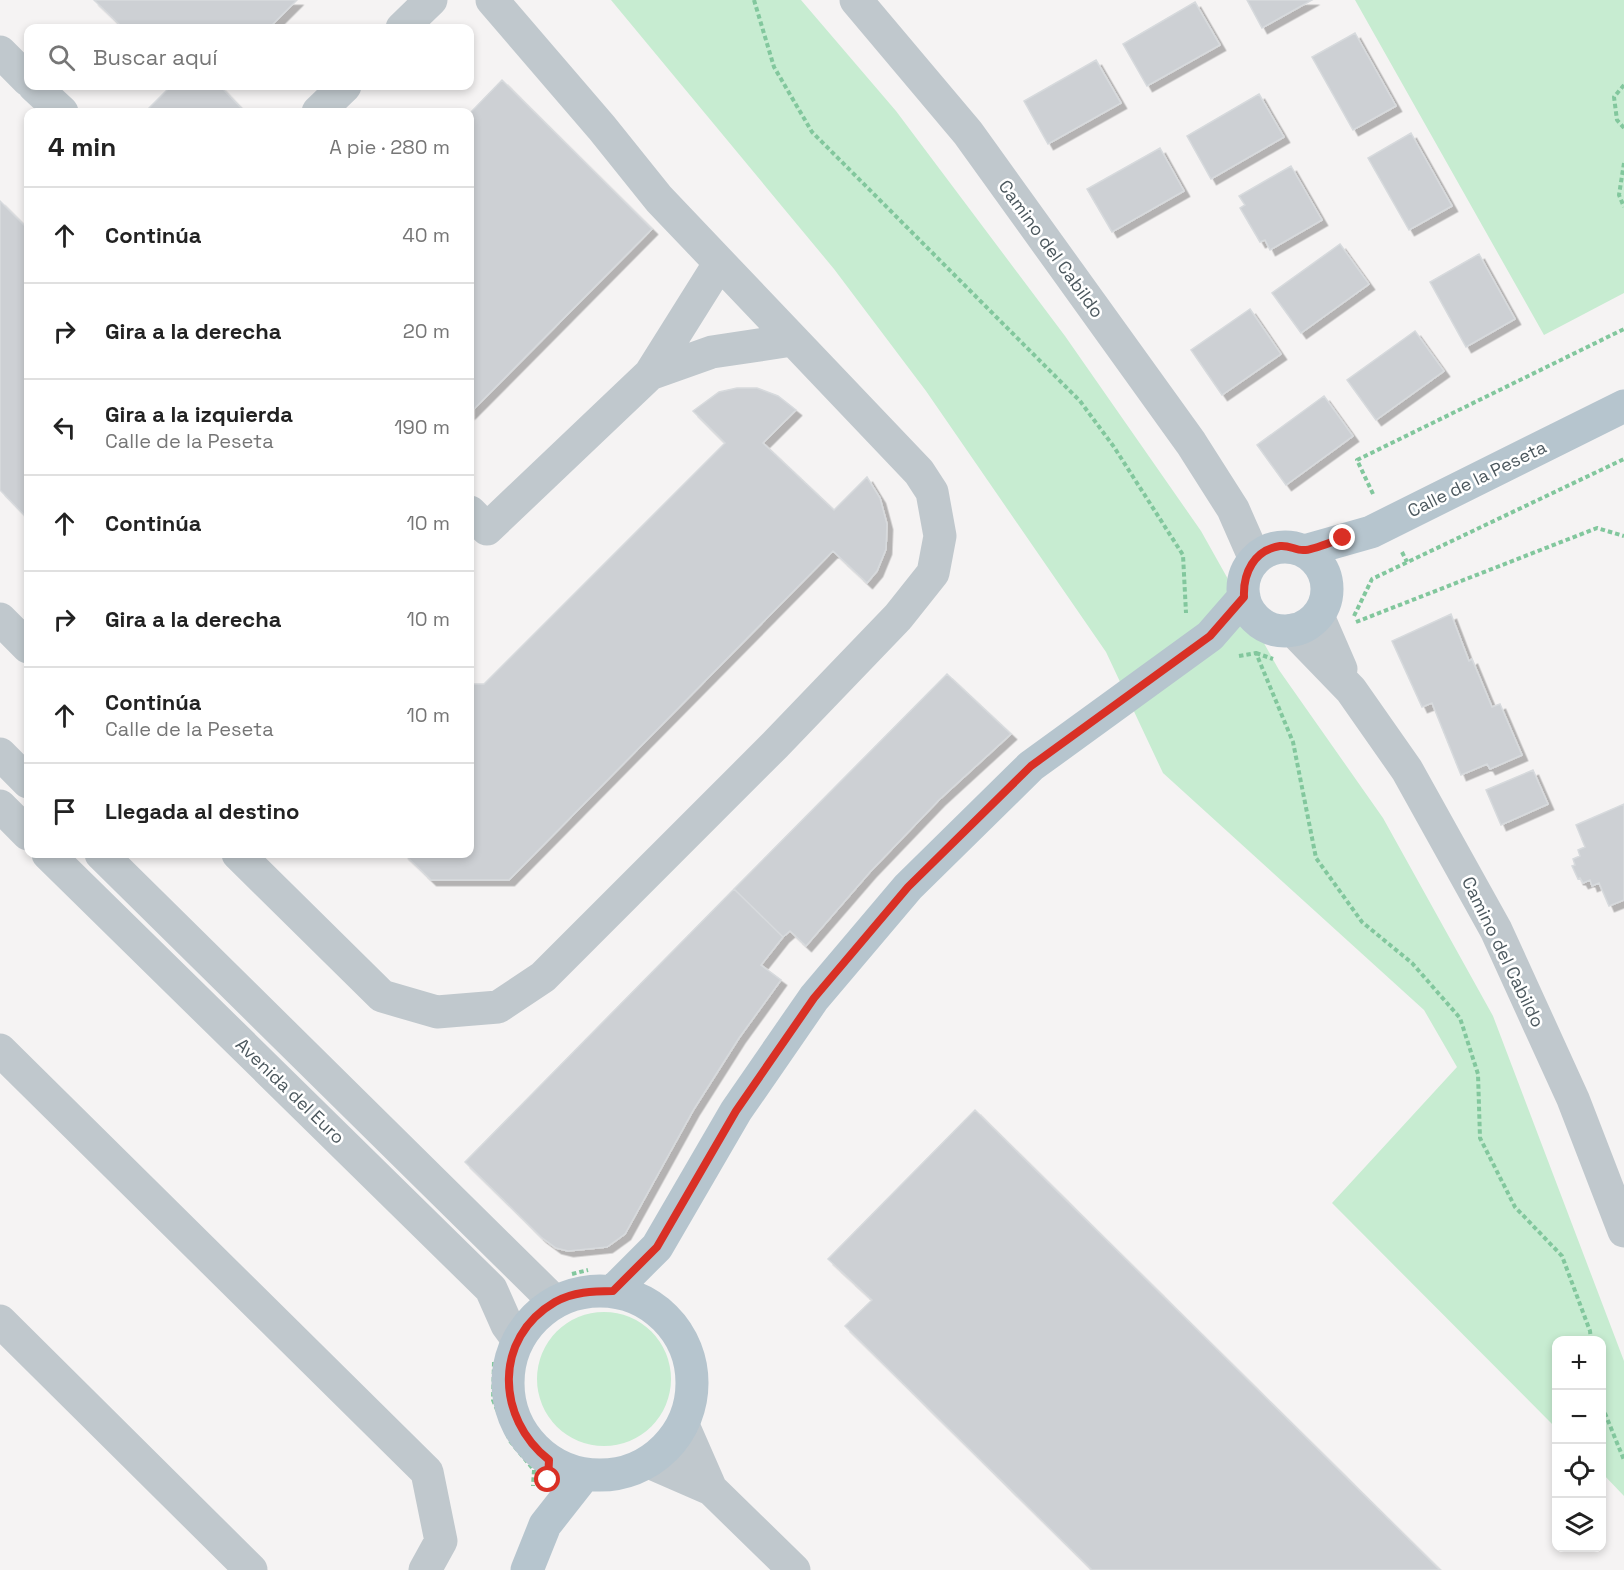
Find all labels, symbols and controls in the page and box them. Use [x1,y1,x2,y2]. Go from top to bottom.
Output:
search box [24,24,474,90]
icon: search [45,41,78,74]
text: Buscar aquí [93,43,218,71]
text: 4 min [48,130,116,164]
text: A pie · 280 m [329,134,450,160]
street label: Camino del Cabildo [994,175,1109,322]
icon: ahead [48,219,81,252]
text: Continúa [105,221,201,249]
text: 40 m [402,222,450,248]
icon: right [48,315,81,348]
text: Gira a la derecha [105,317,282,345]
text: 20 m [403,318,450,344]
text: Gira a la izquierda [105,400,293,428]
icon: left [48,411,81,444]
text: 190 m [394,414,450,440]
text: Calle de la Peseta [105,428,274,454]
street label: Calle de la Peseta [1404,435,1550,522]
icon: ahead [48,507,81,540]
text: Continúa [105,509,201,537]
text: 10 m [406,510,450,536]
route end [1329,524,1355,550]
icon: right [48,603,81,636]
text: Gira a la derecha [105,605,282,633]
text: 10 m [406,606,450,632]
text: Continúa [105,688,201,716]
icon: ahead [48,699,81,732]
text: 10 m [406,702,450,728]
text: Calle de la Peseta [105,716,274,742]
icon: arrive [48,795,81,828]
text: Llegada al destino [105,797,299,825]
street label: Camino del Cabildo [1457,873,1550,1031]
street label: Avenida del Euro [231,1033,350,1149]
map controls [1552,1336,1606,1552]
button: + [1552,1336,1606,1390]
button: − [1552,1390,1606,1444]
button: locate [1552,1444,1606,1498]
route start [534,1466,560,1492]
button: layers [1552,1498,1606,1552]

